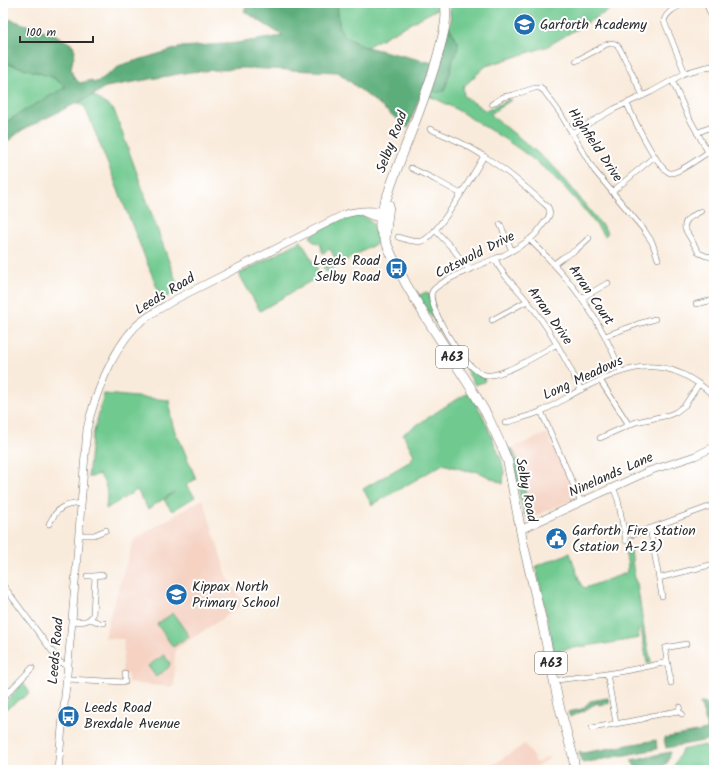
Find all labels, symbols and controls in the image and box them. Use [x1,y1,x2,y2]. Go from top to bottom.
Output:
school or university icon: Garforth Academy [511,12,537,38]
place label: Garforth Academy [540,14,647,36]
scale bar [20,18,93,44]
text: 100 m [26,23,57,42]
street label: Highfield Drive [562,103,628,187]
street label: Selby Road [370,107,414,176]
street label: Cotswold Drive [431,225,519,285]
place label: Leeds Road Selby Road [313,250,381,288]
bus stop icon: Leeds Road Selby Road [383,256,409,282]
street label: Arran Court [563,260,620,330]
street label: Leeds Road [131,267,200,321]
street label: Arran Drive [522,282,579,350]
road number: A63 [436,346,468,368]
street label: Long Meadows [539,350,627,406]
street label: Ninelands Lane [565,446,657,503]
street label: Selby Road [509,456,543,525]
place label: Garforth Fire Station (station A-23) [572,520,696,558]
public building icon: Garforth Fire Station (station A-23) [543,526,569,552]
place label: Kippax North Primary School [192,576,280,614]
school or university icon: Kippax North Primary School [164,582,190,608]
street label: Leeds Road [42,616,70,685]
road number: A63 [535,652,567,674]
place label: Leeds Road Brexdale Avenue [84,697,181,735]
bus stop icon: Leeds Road Brexdale Avenue [55,703,81,729]

